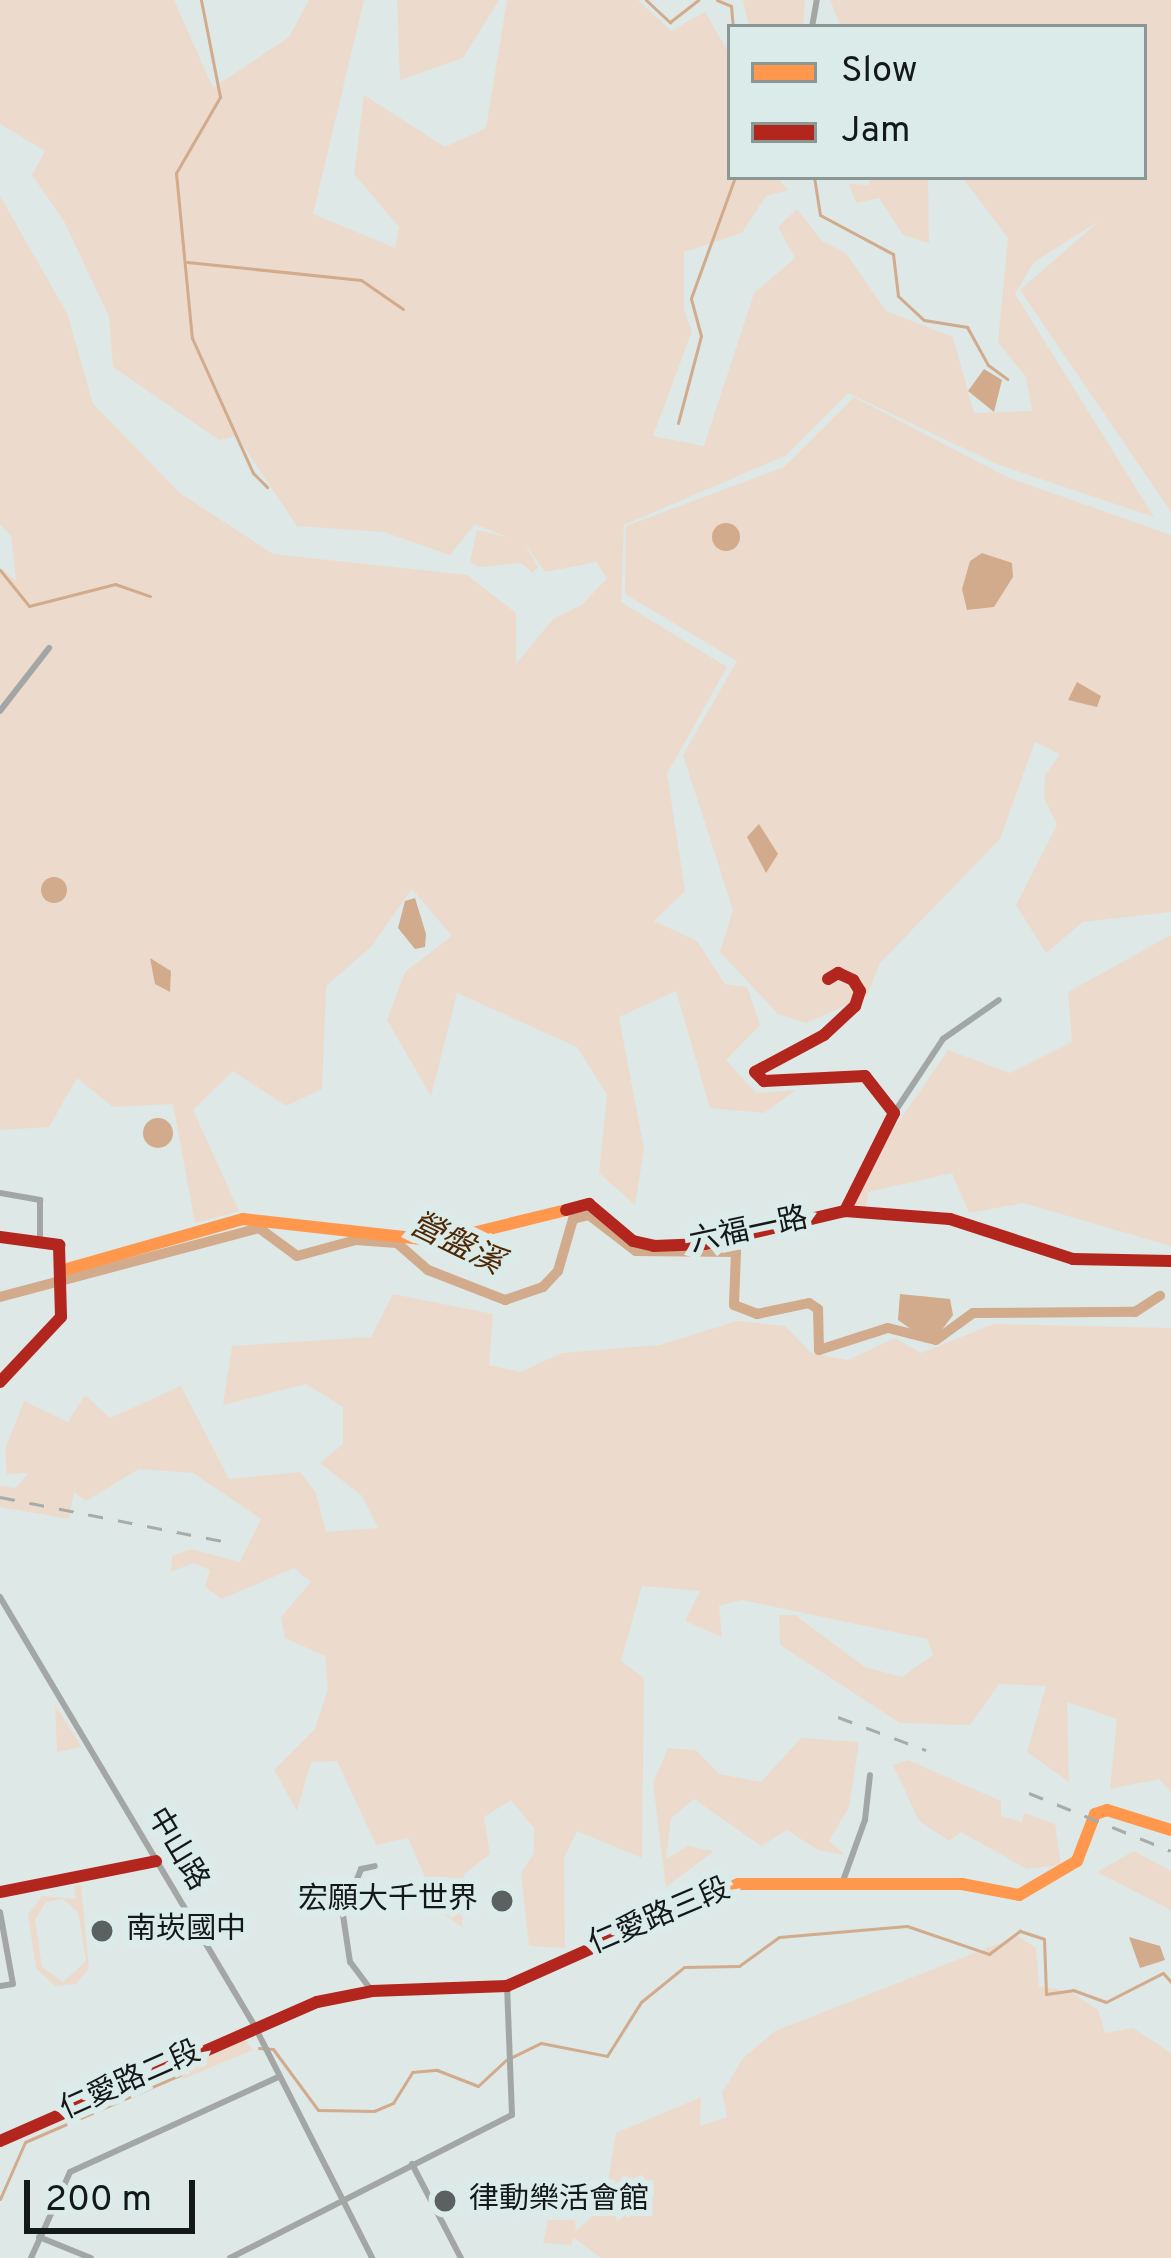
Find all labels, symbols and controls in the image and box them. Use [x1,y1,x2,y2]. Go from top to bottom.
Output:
legend [727,24,1147,180]
text: Slow [841,49,917,95]
text: Jam [841,109,911,155]
street label: 六福一路 [687,1202,811,1262]
water label: 營盤溪 [402,1207,508,1285]
street label: 中山路 [137,1802,215,1898]
street label: 仁愛路三段 [584,1872,736,1964]
place label: 宏願大千世界 [298,1883,478,1919]
marker: 宏願大千世界 [489,1888,515,1914]
place label: 南崁國中 [126,1913,246,1949]
marker: 南崁國中 [89,1918,115,1944]
street label: 仁愛路二段 [55,2035,207,2129]
scale bar [30,2156,201,2230]
text: 200 m [45,2178,152,2224]
place label: 律動樂活會館 [469,2183,649,2219]
marker: 律動樂活會館 [432,2188,458,2214]

